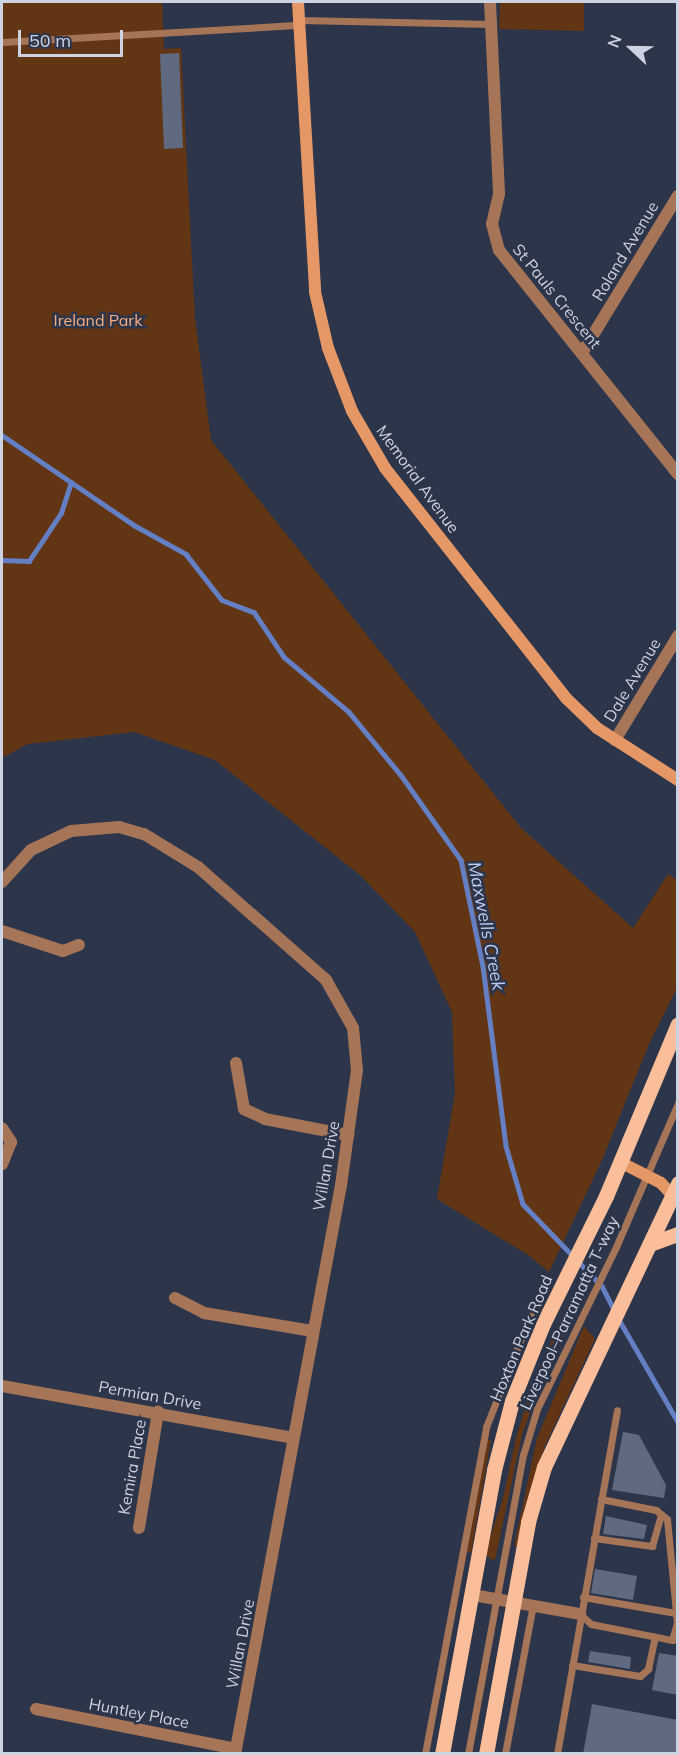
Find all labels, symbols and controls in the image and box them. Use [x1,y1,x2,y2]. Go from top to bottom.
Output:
scale bar [21,18,126,56]
north arrow [601,18,661,78]
text: 50 m [29,29,71,52]
text: N [603,32,626,51]
street label: Roland Avenue [588,198,662,304]
street label: St Pauls Crescent [509,240,605,352]
park label: Ireland Park [54,310,142,330]
street label: Memorial Avenue [372,421,464,537]
street label: Dale Avenue [600,635,664,725]
water label: Maxwells Creek [463,860,509,992]
street label: Willan Drive [309,1120,343,1212]
street label: Liverpool–Parramatta T-way [516,1213,622,1413]
street label: Hoxton Park Road [486,1272,556,1404]
street label: Permian Drive [97,1376,203,1414]
street label: Kemira Place [114,1418,150,1516]
street label: Willan Drive [222,1597,258,1691]
street label: Huntley Place [87,1694,191,1732]

